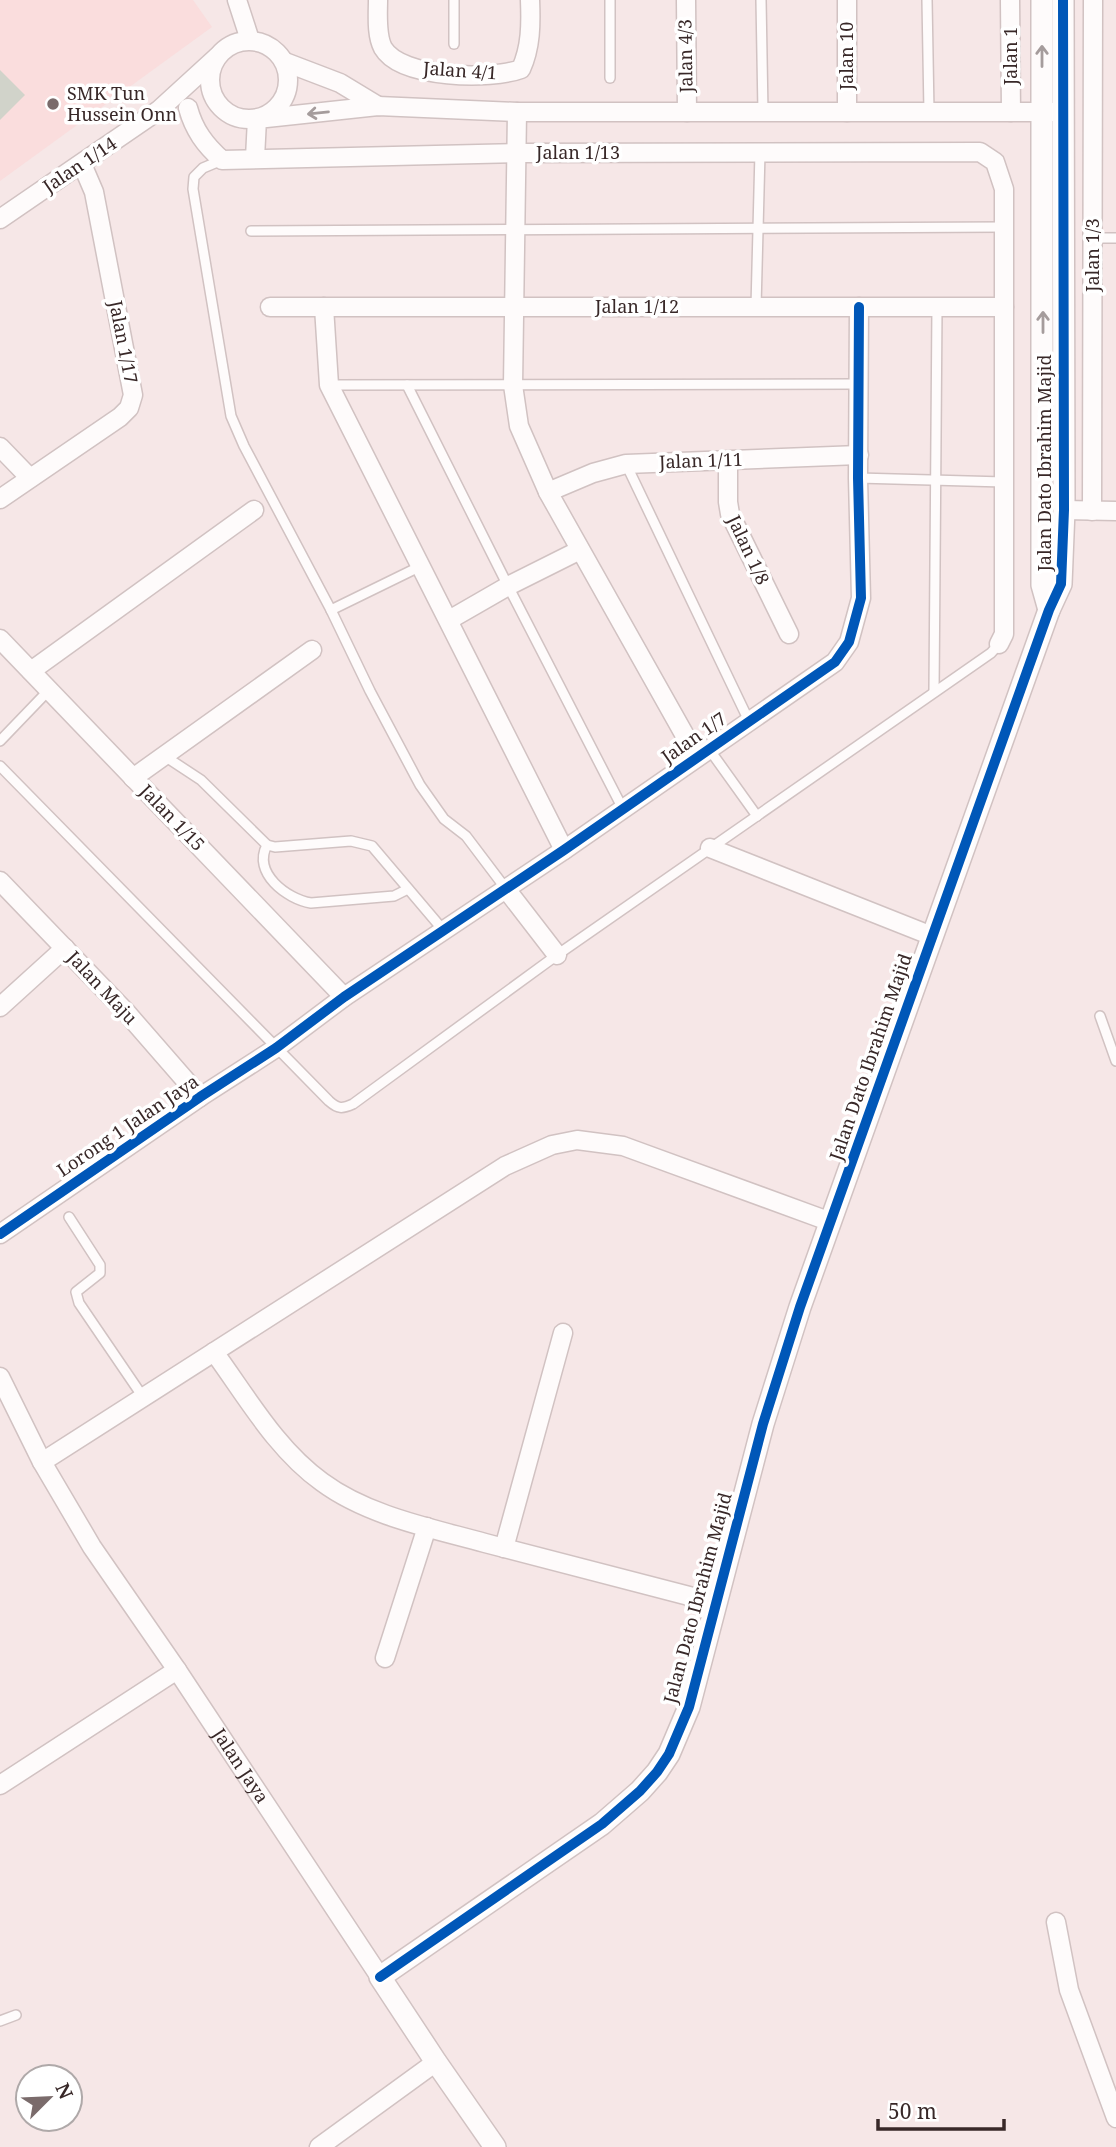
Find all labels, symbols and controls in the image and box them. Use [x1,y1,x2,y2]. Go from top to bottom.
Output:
street label: Jalan 4/3 [672,19,698,94]
street label: Jalan 10 [834,22,858,91]
street label: Jalan 1 [998,27,1022,86]
one-way arrow [1035,45,1049,68]
street label: Jalan 4/1 [421,55,498,85]
place label: SMK Tun Hussein Onn [67,81,178,126]
marker: SMK Tun Hussein Onn [45,96,61,112]
one-way arrow [307,106,330,119]
street label: Jalan 1/14 [37,131,121,198]
street label: Jalan 1/13 [535,140,620,164]
street label: Jalan 1/3 [1080,218,1104,293]
street label: Jalan 1/12 [594,294,679,318]
street label: Jalan 1/17 [104,297,144,385]
one-way arrow [1036,311,1050,334]
street label: Jalan Dato Ibrahim Majid [1032,354,1056,573]
street label: Jalan 1/11 [658,447,743,473]
street label: Jalan 1/8 [722,510,775,588]
street label: Jalan 1/7 [655,706,731,769]
street label: Jalan 1/15 [134,778,211,856]
street label: Jalan Maju [62,945,143,1030]
street label: Jalan Dato Ibrahim Majid [823,950,917,1164]
street label: Lorong 1 Jalan Jaya [52,1069,203,1182]
street label: Jalan Dato Ibrahim Majid [657,1490,737,1707]
street label: Jalan Jaya [207,1722,275,1808]
north arrow [14,2063,84,2133]
text: N [50,2079,79,2103]
scale bar [878,2088,1004,2132]
text: 50 m [888,2097,937,2125]

